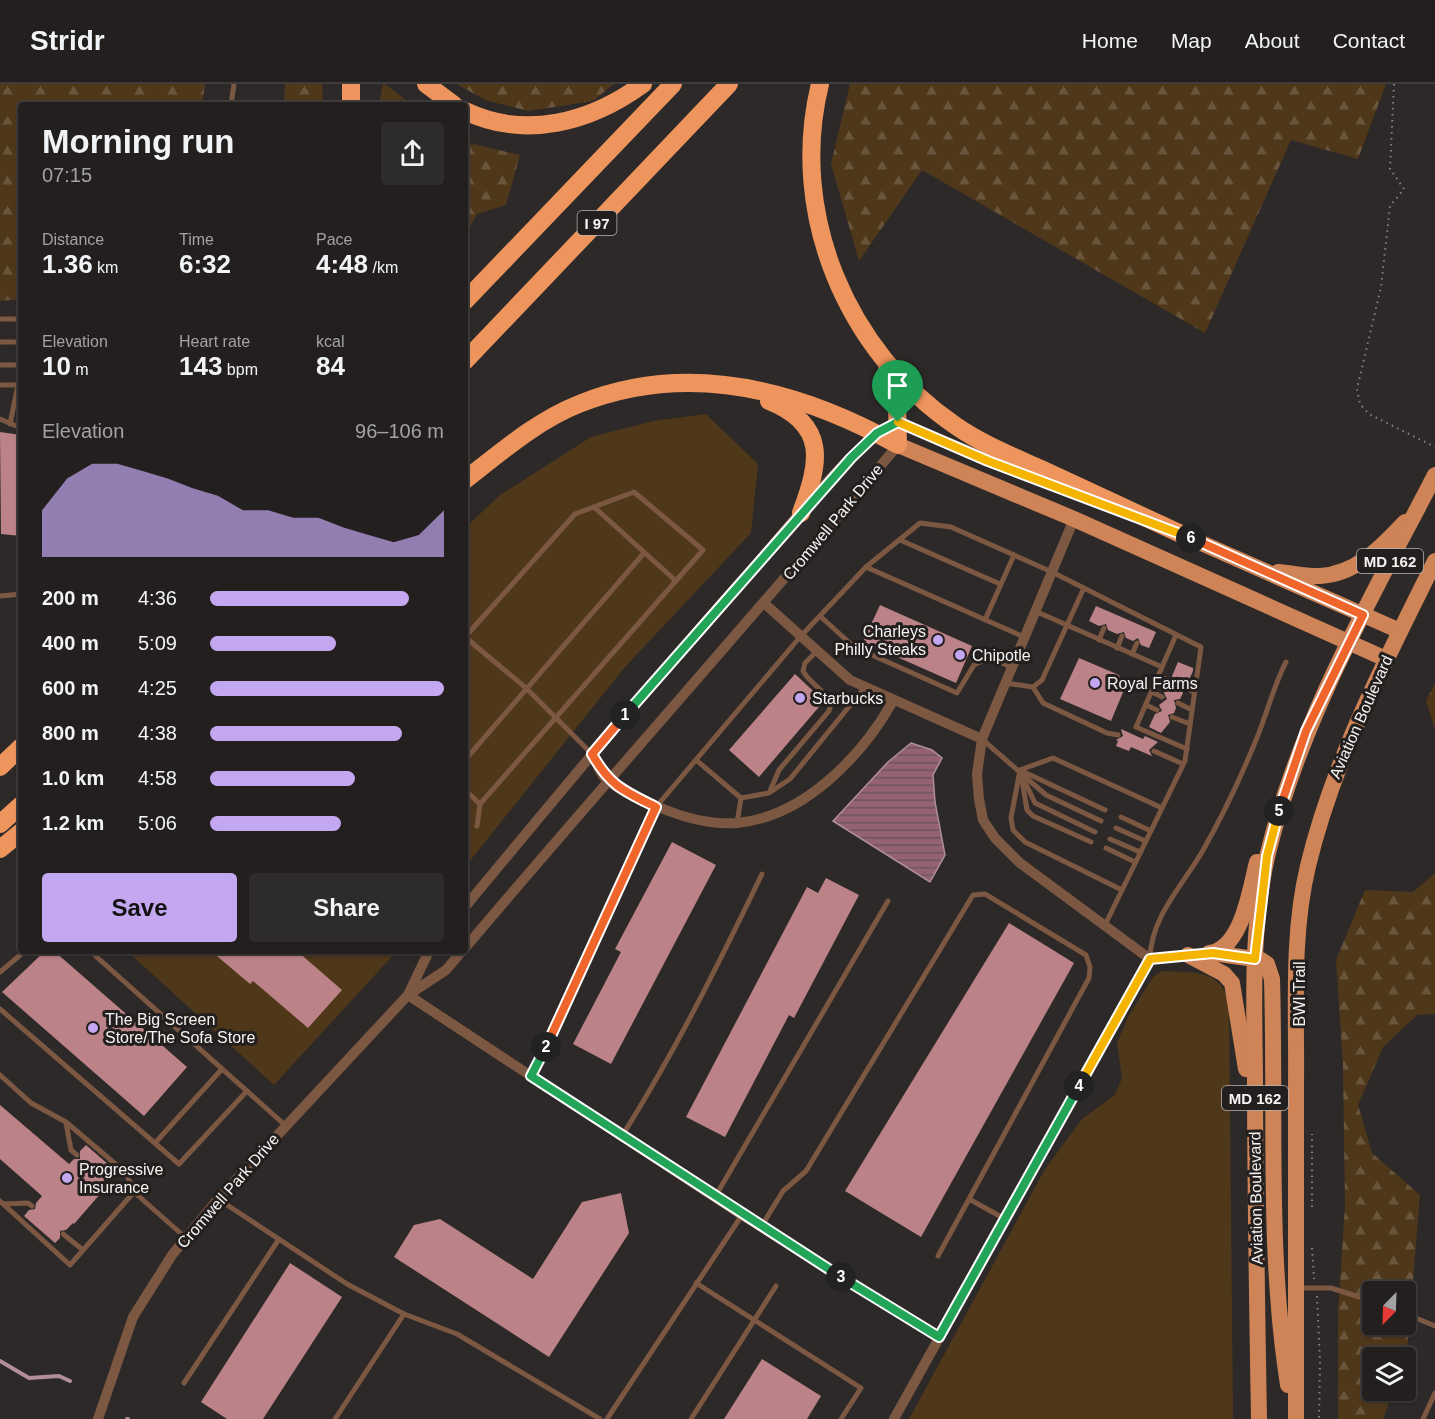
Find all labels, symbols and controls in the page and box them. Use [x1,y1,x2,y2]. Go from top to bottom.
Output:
text: Stridr [30,25,105,56]
text: Home [1082,29,1138,52]
text: Map [1171,29,1212,52]
text: About [1245,29,1300,52]
text: Contact [1333,29,1405,52]
button: share [381,122,444,185]
text: Morning run [42,123,234,160]
text: 07:15 [42,164,92,186]
road number: I 97 [578,211,616,235]
text: Distance [42,231,104,248]
text: Time [179,231,214,248]
text: Pace [316,231,352,248]
text: 1.36 [42,249,93,279]
text: 6:32 [179,249,231,279]
text: 4:48 [316,249,368,279]
text: km [93,259,118,276]
text: /km [368,259,398,276]
text: Elevation [42,333,108,350]
text: Heart rate [179,333,250,350]
text: kcal [316,333,344,350]
text: 10 [42,351,71,381]
text: 143 [179,351,222,381]
text: 84 [316,351,345,381]
pin [872,360,923,422]
text: m [71,361,89,378]
text: bpm [222,361,258,378]
icon: arrive [881,369,914,402]
text: Elevation [42,420,124,442]
text: 96–106 m [355,420,444,442]
street label: Cromwell Park Drive [780,461,886,583]
pin: 6 [1176,523,1206,553]
text: 6 [1187,529,1195,546]
road number: MD 162 [1357,549,1423,573]
text: 200 m [42,587,99,609]
text: 4:36 [138,587,177,609]
place label: Charleys Philly Steaks [834,623,926,658]
text: 400 m [42,632,99,654]
text: 5:09 [138,632,177,654]
marker: Charleys Philly Steaks [931,633,945,647]
place label: Chipotle [972,647,1031,664]
marker: Chipotle [953,648,967,662]
street label: Aviation Boulevard [1326,653,1396,781]
place label: Royal Farms [1107,675,1198,692]
marker: Royal Farms [1088,676,1102,690]
text: 600 m [42,677,99,699]
text: 4:25 [138,677,177,699]
place label: Starbucks [812,690,883,707]
marker: Starbucks [793,691,807,705]
pin: 1 [610,700,640,730]
text: 1 [621,706,629,723]
text: 800 m [42,722,99,744]
text: 4:38 [138,722,177,744]
text: 1.0 km [42,767,104,789]
text: 4:58 [138,767,177,789]
pin: 5 [1264,796,1294,826]
text: 5 [1275,802,1283,819]
text: 1.2 km [42,812,104,834]
text: 5:06 [138,812,177,834]
button: Save [42,873,237,942]
button: Share [249,873,444,942]
street label: BWI Trail [1291,962,1308,1026]
place label: The Big Screen Store/The Sofa Store [105,1011,255,1046]
marker: The Big Screen Store/The Sofa Store [86,1021,100,1035]
pin: 2 [531,1032,561,1062]
text: 2 [542,1038,550,1055]
pin: 4 [1064,1071,1094,1101]
text: 4 [1075,1077,1083,1094]
road number: MD 162 [1222,1086,1288,1110]
street label: Cromwell Park Drive [174,1130,282,1252]
street label: Aviation Boulevard [1246,1131,1266,1265]
place label: Progressive Insurance [79,1161,164,1196]
marker: Progressive Insurance [60,1171,74,1185]
pin: 3 [826,1262,856,1292]
text: 3 [837,1268,845,1285]
north arrow [1362,1281,1416,1335]
map controls [1362,1281,1416,1401]
button: layers [1362,1347,1416,1401]

